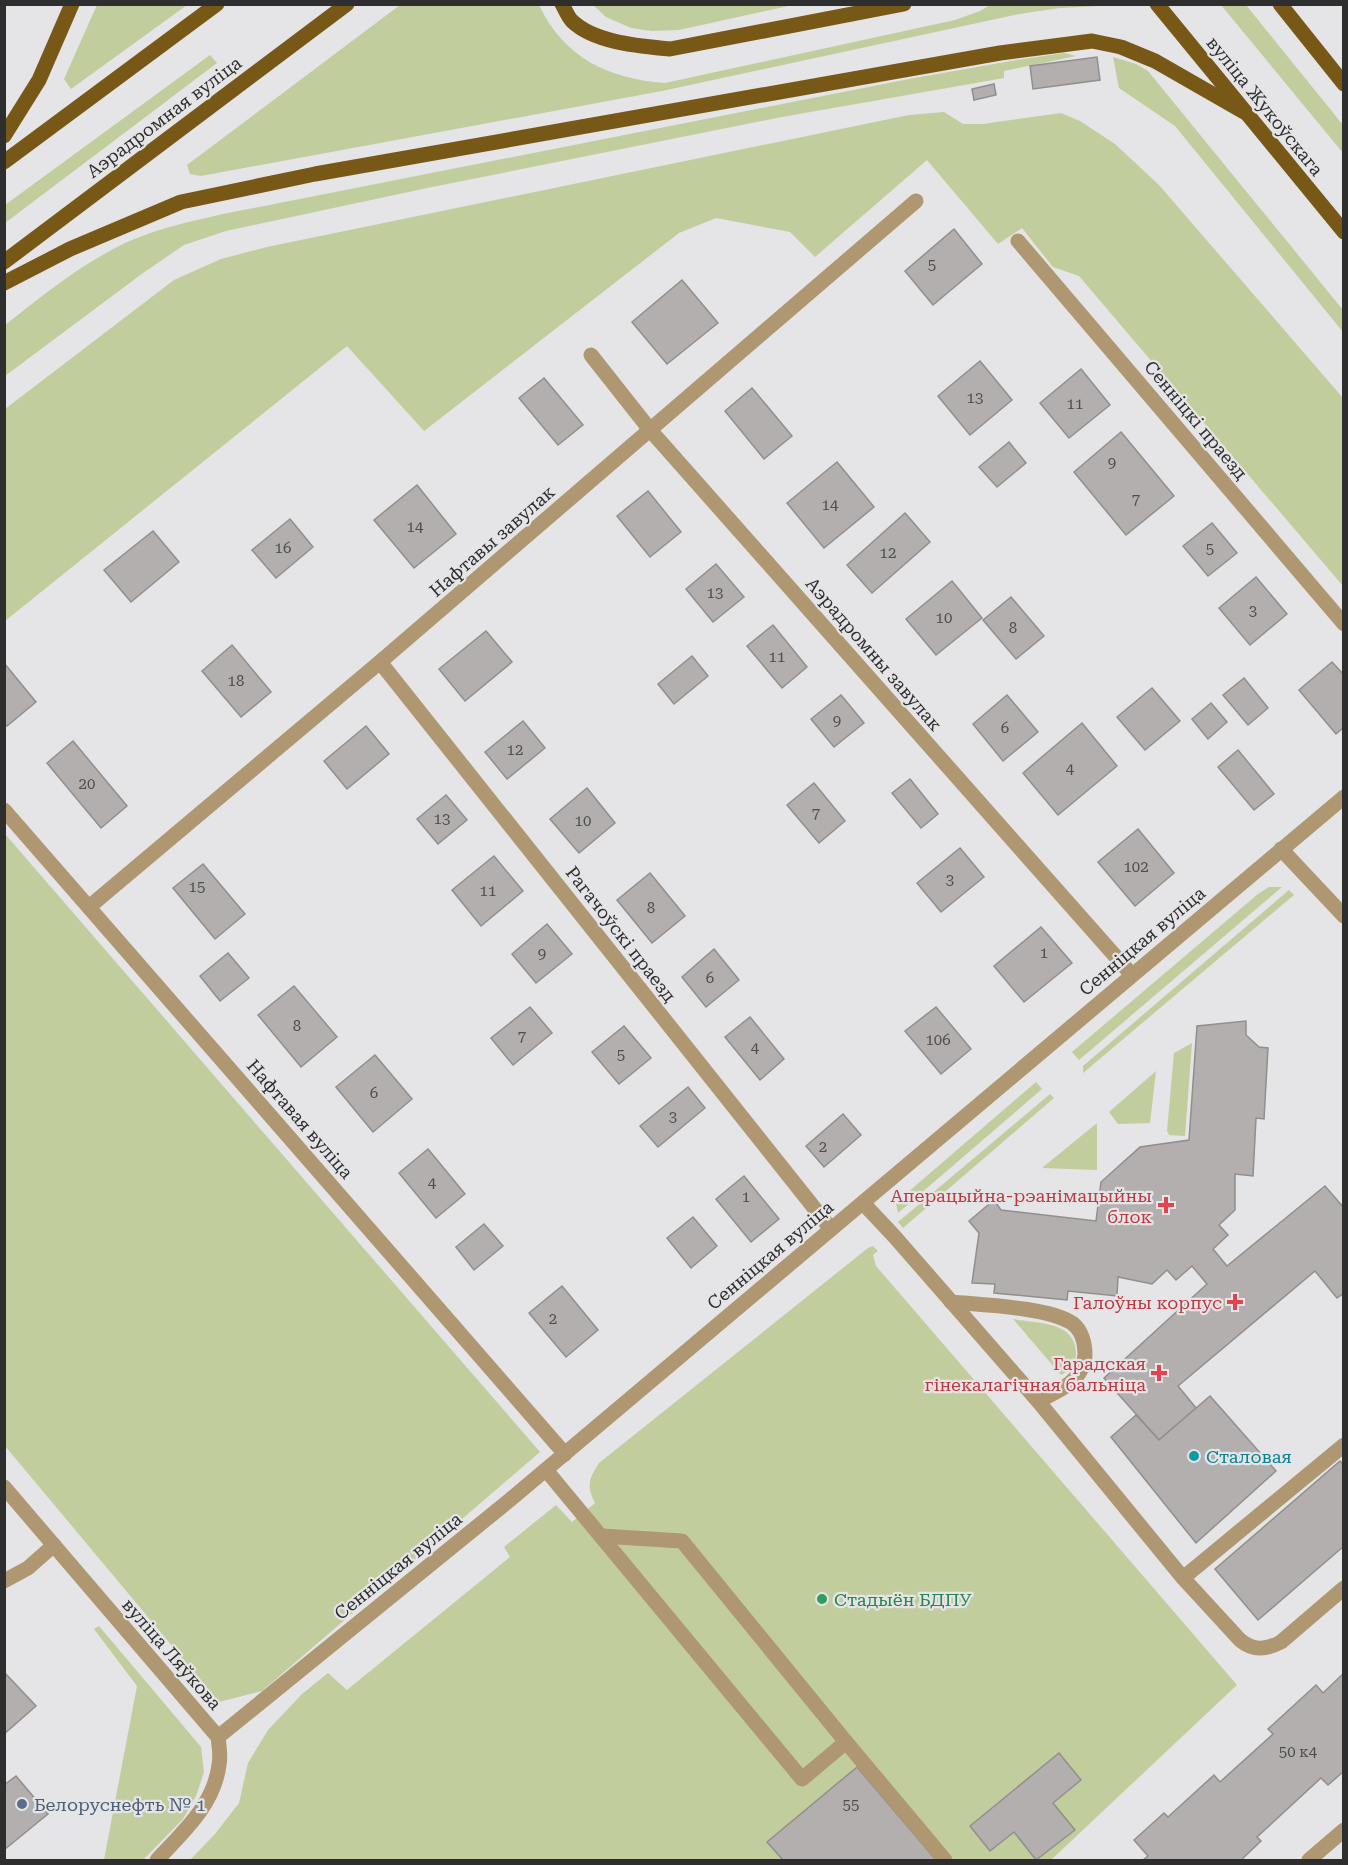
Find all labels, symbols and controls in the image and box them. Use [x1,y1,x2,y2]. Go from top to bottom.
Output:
street label: вуліца Жукоўскага [1202,32,1328,180]
street label: Аэрадромная вуліца [82,52,246,182]
house number: 5 [928,256,936,274]
street label: Сенніцкі праезд [1140,356,1252,484]
house number: 13 [967,389,983,407]
house number: 11 [1067,395,1083,413]
house number: 9 [1108,454,1116,472]
street label: Нафтавы завулак [425,481,559,601]
house number: 7 [1132,490,1140,508]
house number: 14 [822,496,839,514]
house number: 14 [407,518,424,536]
house number: 16 [275,539,291,557]
house number: 5 [1206,540,1214,558]
house number: 12 [880,544,896,562]
street label: Аэрадромны завулак [802,573,946,735]
house number: 13 [707,584,723,602]
house number: 3 [1249,602,1257,620]
house number: 10 [936,609,952,627]
house number: 8 [1009,619,1017,637]
house number: 11 [769,648,785,666]
house number: 18 [228,672,244,690]
house number: 9 [833,712,841,730]
house number: 6 [1001,719,1009,737]
house number: 12 [507,741,523,759]
house number: 4 [1066,760,1075,778]
house number: 20 [79,775,95,793]
house number: 7 [812,804,820,822]
house number: 13 [434,810,450,828]
house number: 10 [575,812,591,830]
house number: 102 [1123,858,1149,876]
street label: Рагачоўскі праезд [562,862,680,1006]
house number: 3 [946,871,954,889]
house number: 15 [189,878,205,896]
house number: 11 [480,882,496,900]
street label: Сенніцкая вуліца [1075,882,1209,1000]
house number: 8 [647,899,655,917]
house number: 1 [1040,944,1048,962]
house number: 9 [538,945,546,963]
house number: 6 [706,969,714,987]
house number: 8 [293,1017,301,1035]
house number: 7 [518,1027,526,1045]
house number: 106 [925,1031,951,1049]
house number: 4 [751,1039,760,1057]
house number: 5 [617,1046,625,1064]
street label: Нафтавая вуліца [243,1055,358,1183]
house number: 6 [370,1084,378,1102]
house number: 3 [669,1108,677,1126]
house number: 2 [819,1138,827,1156]
house number: 4 [428,1174,437,1192]
place label: Аперацыйна-рэанімацыйны блок [890,1185,1152,1227]
house number: 1 [742,1188,750,1206]
street label: Сенніцкая вуліца [703,1196,837,1314]
marker: Аперацыйна-рэанімацыйны блок [1157,1196,1175,1214]
place label: Галоўны корпус [1073,1292,1222,1313]
marker: Галоўны корпус [1226,1293,1244,1311]
house number: 2 [549,1310,557,1328]
place label: Гарадская гінекалагічная бальніца [924,1353,1146,1395]
marker: Гарадская гінекалагічная бальніца [1150,1364,1168,1382]
place label: Сталовая [1206,1446,1292,1467]
marker: Сталовая [1187,1449,1201,1463]
street label: Сенніцкая вуліца [330,1508,466,1624]
place label: Стадыён БДПУ [834,1589,973,1610]
marker: Стадыён БДПУ [815,1592,829,1606]
street label: вуліца Ляўкова [118,1594,226,1714]
house number: 50 к4 [1279,1743,1318,1761]
place label: Белоруснефть № 1 [34,1794,206,1815]
house number: 55 [843,1796,859,1814]
marker: Белоруснефть № 1 [15,1797,29,1811]

